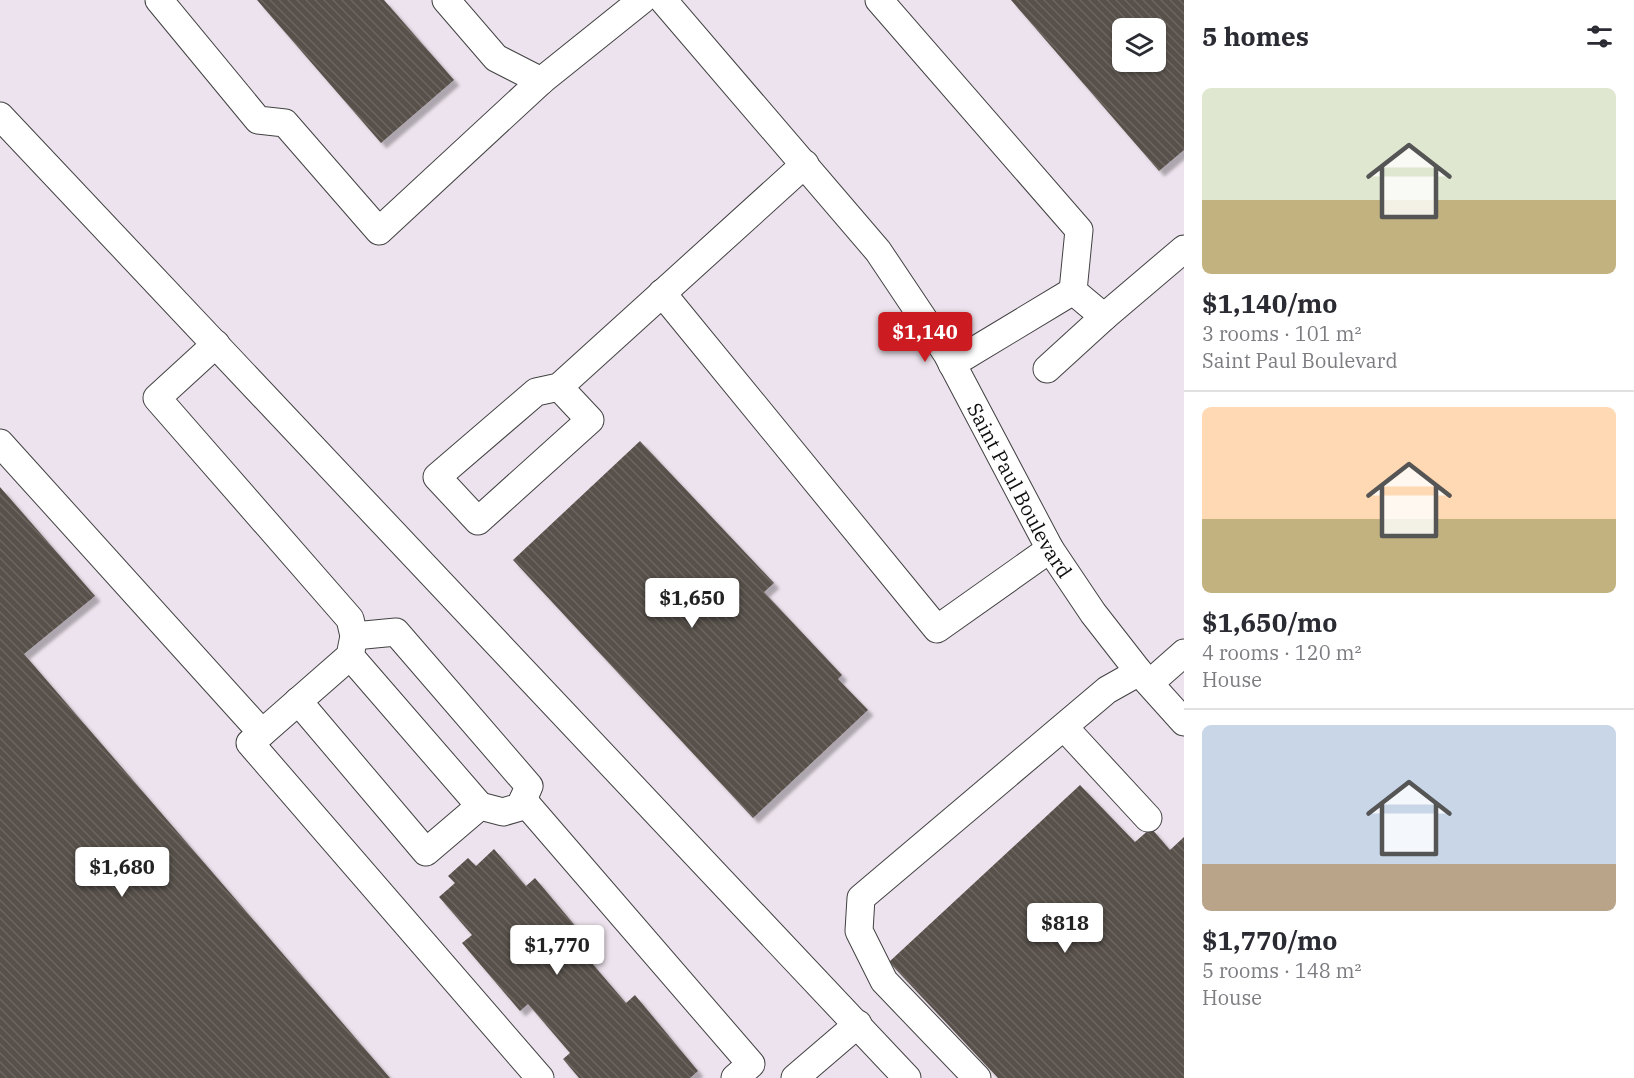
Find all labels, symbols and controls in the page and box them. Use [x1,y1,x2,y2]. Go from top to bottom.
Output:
map controls [1112,18,1166,72]
button: layers [1112,18,1166,72]
text: 5 homes [1202,19,1309,53]
icon: filters [1583,20,1616,53]
icon: home [1355,127,1463,235]
text: $1,140/mo [1202,286,1337,320]
pin: $1,140 [876,312,974,363]
text: $1,140 [892,318,958,345]
text: 3 rooms · 101 m² [1202,320,1361,347]
text: Saint Paul Boulevard [1202,347,1398,374]
street label: Saint Paul Boulevard [962,398,1079,583]
icon: home [1355,446,1463,554]
pin: $1,650 [643,578,741,629]
text: $1,650 [659,584,725,611]
text: $1,650/mo [1202,605,1337,639]
text: 4 rooms · 120 m² [1202,639,1361,666]
text: House [1202,666,1262,693]
icon: home [1355,764,1463,872]
pin: $1,680 [73,847,171,898]
text: $1,680 [89,853,155,880]
pin: $818 [1029,903,1101,954]
text: $818 [1041,909,1089,936]
text: $1,770/mo [1202,923,1337,957]
pin: $1,770 [508,925,606,976]
text: $1,770 [524,931,590,958]
text: 5 rooms · 148 m² [1202,957,1361,984]
text: House [1202,984,1262,1011]

